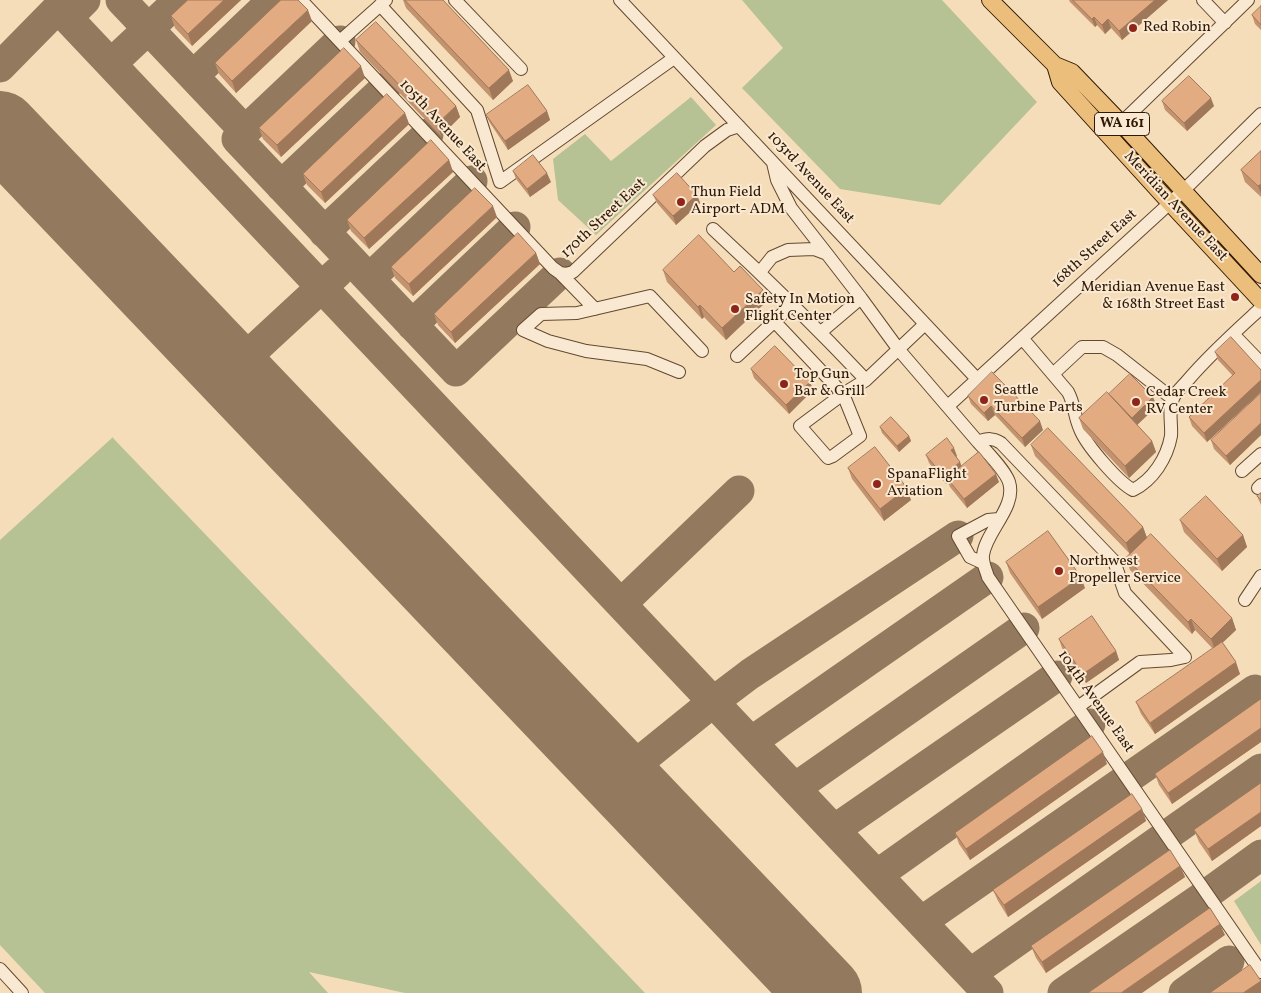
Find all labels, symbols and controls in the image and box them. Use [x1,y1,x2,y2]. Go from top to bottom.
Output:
place label: Red Robin [1143,19,1211,37]
marker: Red Robin [1127,22,1139,34]
street label: 105th Avenue East [395,76,489,176]
road number: WA 161 [1094,112,1150,136]
street label: 103rd Avenue East [762,128,858,228]
street label: Meridian Avenue East [1119,148,1231,266]
street label: 170th Street East [558,175,650,263]
place label: Thun Field Airport- ADM [691,184,785,219]
marker: Thun Field Airport- ADM [675,196,687,208]
street label: 168th Street East [1049,206,1141,292]
place label: Meridian Avenue East & 168th Street East [1081,279,1225,314]
place label: Safety In Motion Flight Center [745,291,855,326]
marker: Meridian Avenue East & 168th Street East [1229,291,1241,303]
marker: Safety In Motion Flight Center [729,303,741,315]
place label: Top Gun Bar & Grill [794,366,865,401]
marker: Top Gun Bar & Grill [778,378,790,390]
place label: Seattle Turbine Parts [994,382,1083,417]
place label: Cedar Creek RV Center [1146,384,1227,419]
marker: Seattle Turbine Parts [978,394,990,406]
marker: Cedar Creek RV Center [1130,396,1142,408]
place label: SpanaFlight Aviation [887,466,967,501]
marker: SpanaFlight Aviation [871,478,883,490]
place label: Northwest Propeller Service [1069,553,1181,588]
marker: Northwest Propeller Service [1053,565,1065,577]
street label: 104th Avenue East [1053,647,1137,757]

